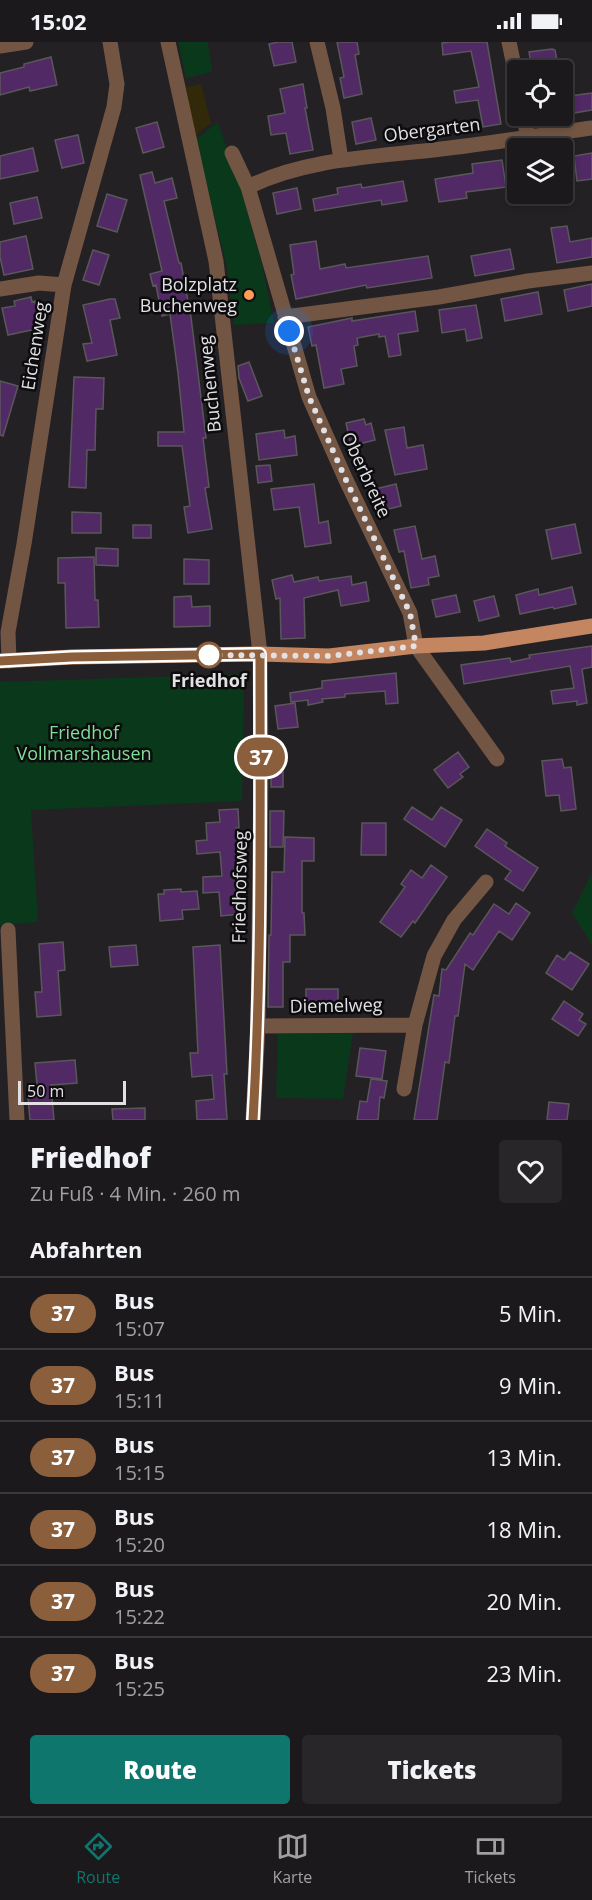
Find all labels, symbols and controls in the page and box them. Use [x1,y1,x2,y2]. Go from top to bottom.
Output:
text: 15:02 [30,6,87,36]
map controls [507,60,573,204]
button: locate [507,60,573,126]
street label: Obergarten [382,111,482,147]
button: layers [507,138,573,204]
place label: Bolzplatz Buchenweg [140,272,237,317]
marker: Bolzplatz Buchenweg [242,288,256,302]
street label: Eichenweg [15,300,53,392]
your location [274,316,304,346]
street label: Buchenweg [192,334,226,434]
street label: Oberbreite [337,428,397,521]
marker: Friedhof [196,642,222,668]
place label: Friedhof [171,668,248,692]
park label: Friedhof Vollmarshausen [16,720,152,765]
line badge: 37 [234,738,288,776]
text: 37 [249,743,273,771]
street label: Friedhofsweg [226,830,252,944]
street label: Diemelweg [289,992,383,1018]
scale bar [18,1078,126,1106]
text: 50 m [27,1080,64,1102]
text: Friedhof [30,1138,151,1176]
button: heart [499,1140,562,1203]
text: Zu Fuß · 4 Min. · 260 m [30,1180,240,1207]
text: Abfahrten [30,1234,142,1264]
text: Bus [114,1285,154,1315]
text: 5 Min. [499,1298,562,1328]
text: 37 [51,1299,75,1327]
text: 15:07 [114,1315,165,1342]
text: Bus [114,1357,154,1387]
text: 9 Min. [499,1370,562,1400]
text: 37 [51,1371,75,1399]
text: 15:11 [114,1387,165,1414]
text: Bus [114,1429,154,1459]
text: 13 Min. [487,1442,562,1472]
text: 37 [51,1443,75,1471]
text: 15:15 [114,1459,165,1486]
text: Bus [114,1501,154,1531]
text: 18 Min. [487,1514,562,1544]
text: 37 [51,1515,75,1543]
text: 15:20 [114,1531,165,1558]
text: Bus [114,1573,154,1603]
text: 20 Min. [487,1586,562,1616]
text: 37 [51,1587,75,1615]
text: 15:22 [114,1603,165,1630]
text: Bus [114,1645,154,1675]
text: 23 Min. [487,1658,562,1688]
text: 37 [51,1659,75,1687]
text: 15:25 [114,1675,165,1702]
button: Route [30,1735,290,1804]
button: Tickets [302,1735,562,1804]
tab: Route [76,1830,120,1888]
tab: Karte [272,1830,312,1888]
tab: Tickets [465,1830,516,1888]

